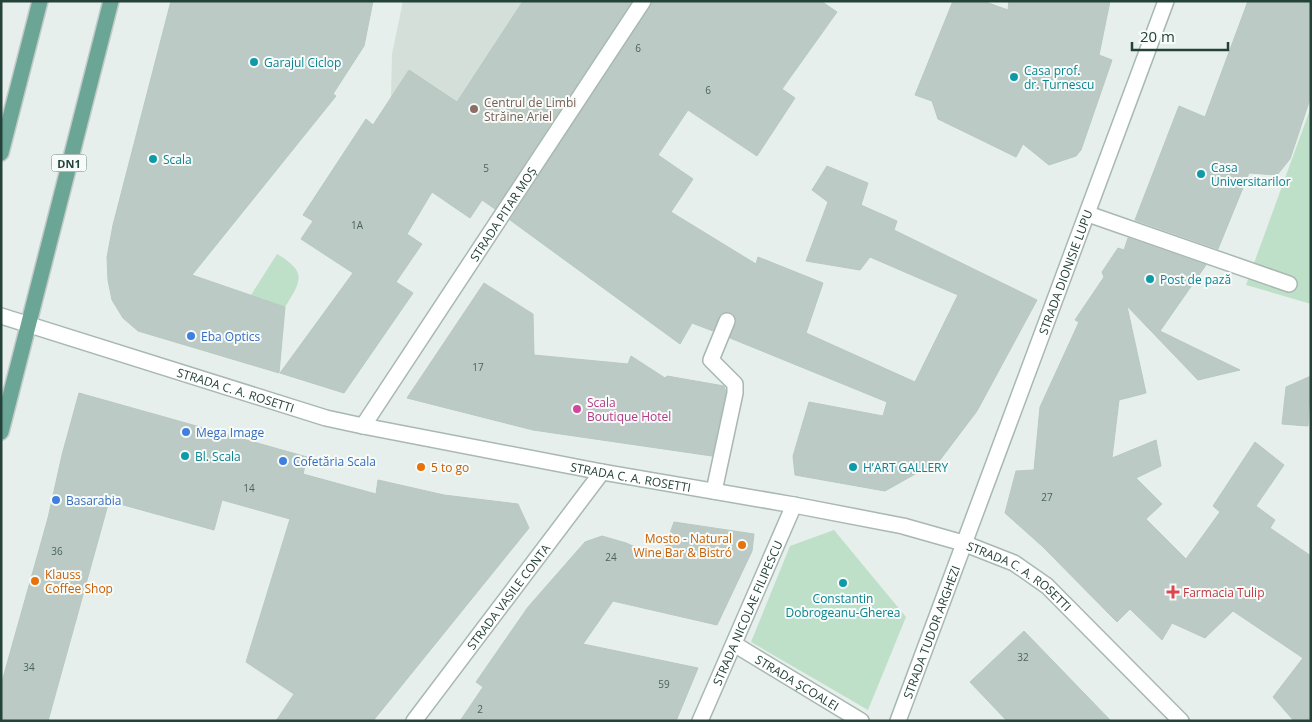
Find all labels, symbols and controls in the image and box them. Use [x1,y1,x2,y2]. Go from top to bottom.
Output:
scale bar [1132,20,1228,52]
text: 20 m [1140,26,1175,46]
house number: 6 [635,41,641,55]
place label: Garajul Ciclop [264,54,341,71]
marker: Garajul Ciclop [248,56,260,68]
place label: Casa prof. dr. Turnescu [1024,62,1094,93]
marker: Casa prof. dr. Turnescu [1008,71,1020,83]
house number: 6 [705,83,711,97]
place label: Centrul de Limbi Străine Ariel [484,94,576,125]
marker: Centrul de Limbi Străine Ariel [468,103,480,115]
place label: Scala [163,151,192,168]
marker: Scala [147,153,159,165]
road number: DN1 [52,154,86,172]
place label: Casa Universitarilor [1211,159,1291,190]
house number: 5 [483,161,489,175]
street label: STRADA PITAR MOȘ [465,163,540,264]
marker: Casa Universitarilor [1195,168,1207,180]
street label: STRADA DIONISIE LUPU [1034,207,1096,337]
house number: 1A [351,218,364,232]
place label: Post de pază [1160,271,1231,288]
marker: Post de pază [1144,273,1156,285]
place label: Eba Optics [201,328,261,345]
marker: Eba Optics [185,330,197,342]
house number: 17 [472,360,484,374]
street label: STRADA C. A. ROSETTI [175,363,296,416]
place label: Scala Boutique Hotel [587,394,671,425]
marker: Scala Boutique Hotel [571,403,583,415]
place label: Mega Image [196,424,264,441]
marker: Mega Image [180,426,192,438]
place label: Bl. Scala [195,448,241,465]
marker: Bl. Scala [179,450,191,462]
place label: Cofetăria Scala [293,453,376,470]
marker: Cofetăria Scala [277,455,289,467]
street label: STRADA C. A. ROSETTI [569,458,692,496]
place label: 5 to go [431,459,469,476]
place label: H’ART GALLERY [863,459,949,476]
marker: 5 to go [415,461,427,473]
marker: H’ART GALLERY [847,461,859,473]
house number: 14 [243,481,255,495]
house number: 27 [1041,490,1053,504]
place label: Basarabia [66,492,121,509]
marker: Basarabia [50,494,62,506]
place label: Mosto - Natural Wine Bar & Bistró [633,530,732,561]
street label: STRADA C. A. ROSETTI [965,537,1076,615]
street label: STRADA NICOLAE FILIPESCU [708,538,786,688]
marker: Mosto - Natural Wine Bar & Bistró [736,539,748,551]
street label: STRADA VASILE CONTA [462,540,554,653]
house number: 36 [51,544,63,558]
house number: 24 [605,550,617,564]
street label: STRADA TUDOR ARGHEZI [899,563,964,701]
place label: Klauss Coffee Shop [45,566,113,597]
marker: Klauss Coffee Shop [29,575,41,587]
marker: Constantin Dobrogeanu-Gherea [837,577,849,589]
place label: Farmacia Tulip [1183,584,1264,601]
marker: Farmacia Tulip [1167,586,1179,598]
place label: Constantin Dobrogeanu-Gherea [785,590,901,621]
street label: STRADA ȘCOALEI [752,650,842,714]
house number: 32 [1017,650,1029,664]
house number: 34 [23,660,35,674]
house number: 59 [658,677,670,691]
house number: 2 [477,702,483,716]

